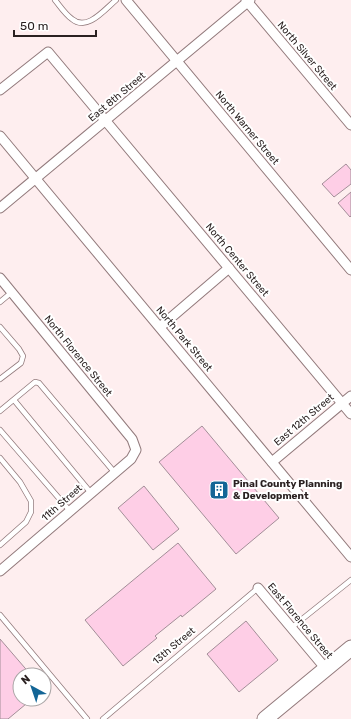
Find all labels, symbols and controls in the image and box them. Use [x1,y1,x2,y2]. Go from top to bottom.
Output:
scale bar [14,12,96,38]
text: 50 m [20,19,48,33]
street label: North Silver Street [275,19,339,93]
street label: East 8th Street [86,70,148,124]
street label: North Warner Street [213,89,281,167]
street label: North Center Street [203,221,271,299]
street label: North Park Street [153,304,215,374]
street label: North Florence Street [42,313,114,399]
street label: East 12th Street [272,391,336,449]
place label: Pinal County Planning & Development [233,478,342,502]
building icon: Pinal County Planning & Development [208,479,230,501]
street label: 11th Street [39,482,85,524]
street label: East Florence Street [265,581,335,661]
street label: 13th Street [150,625,198,667]
north arrow [12,667,52,707]
text: N [19,672,33,687]

